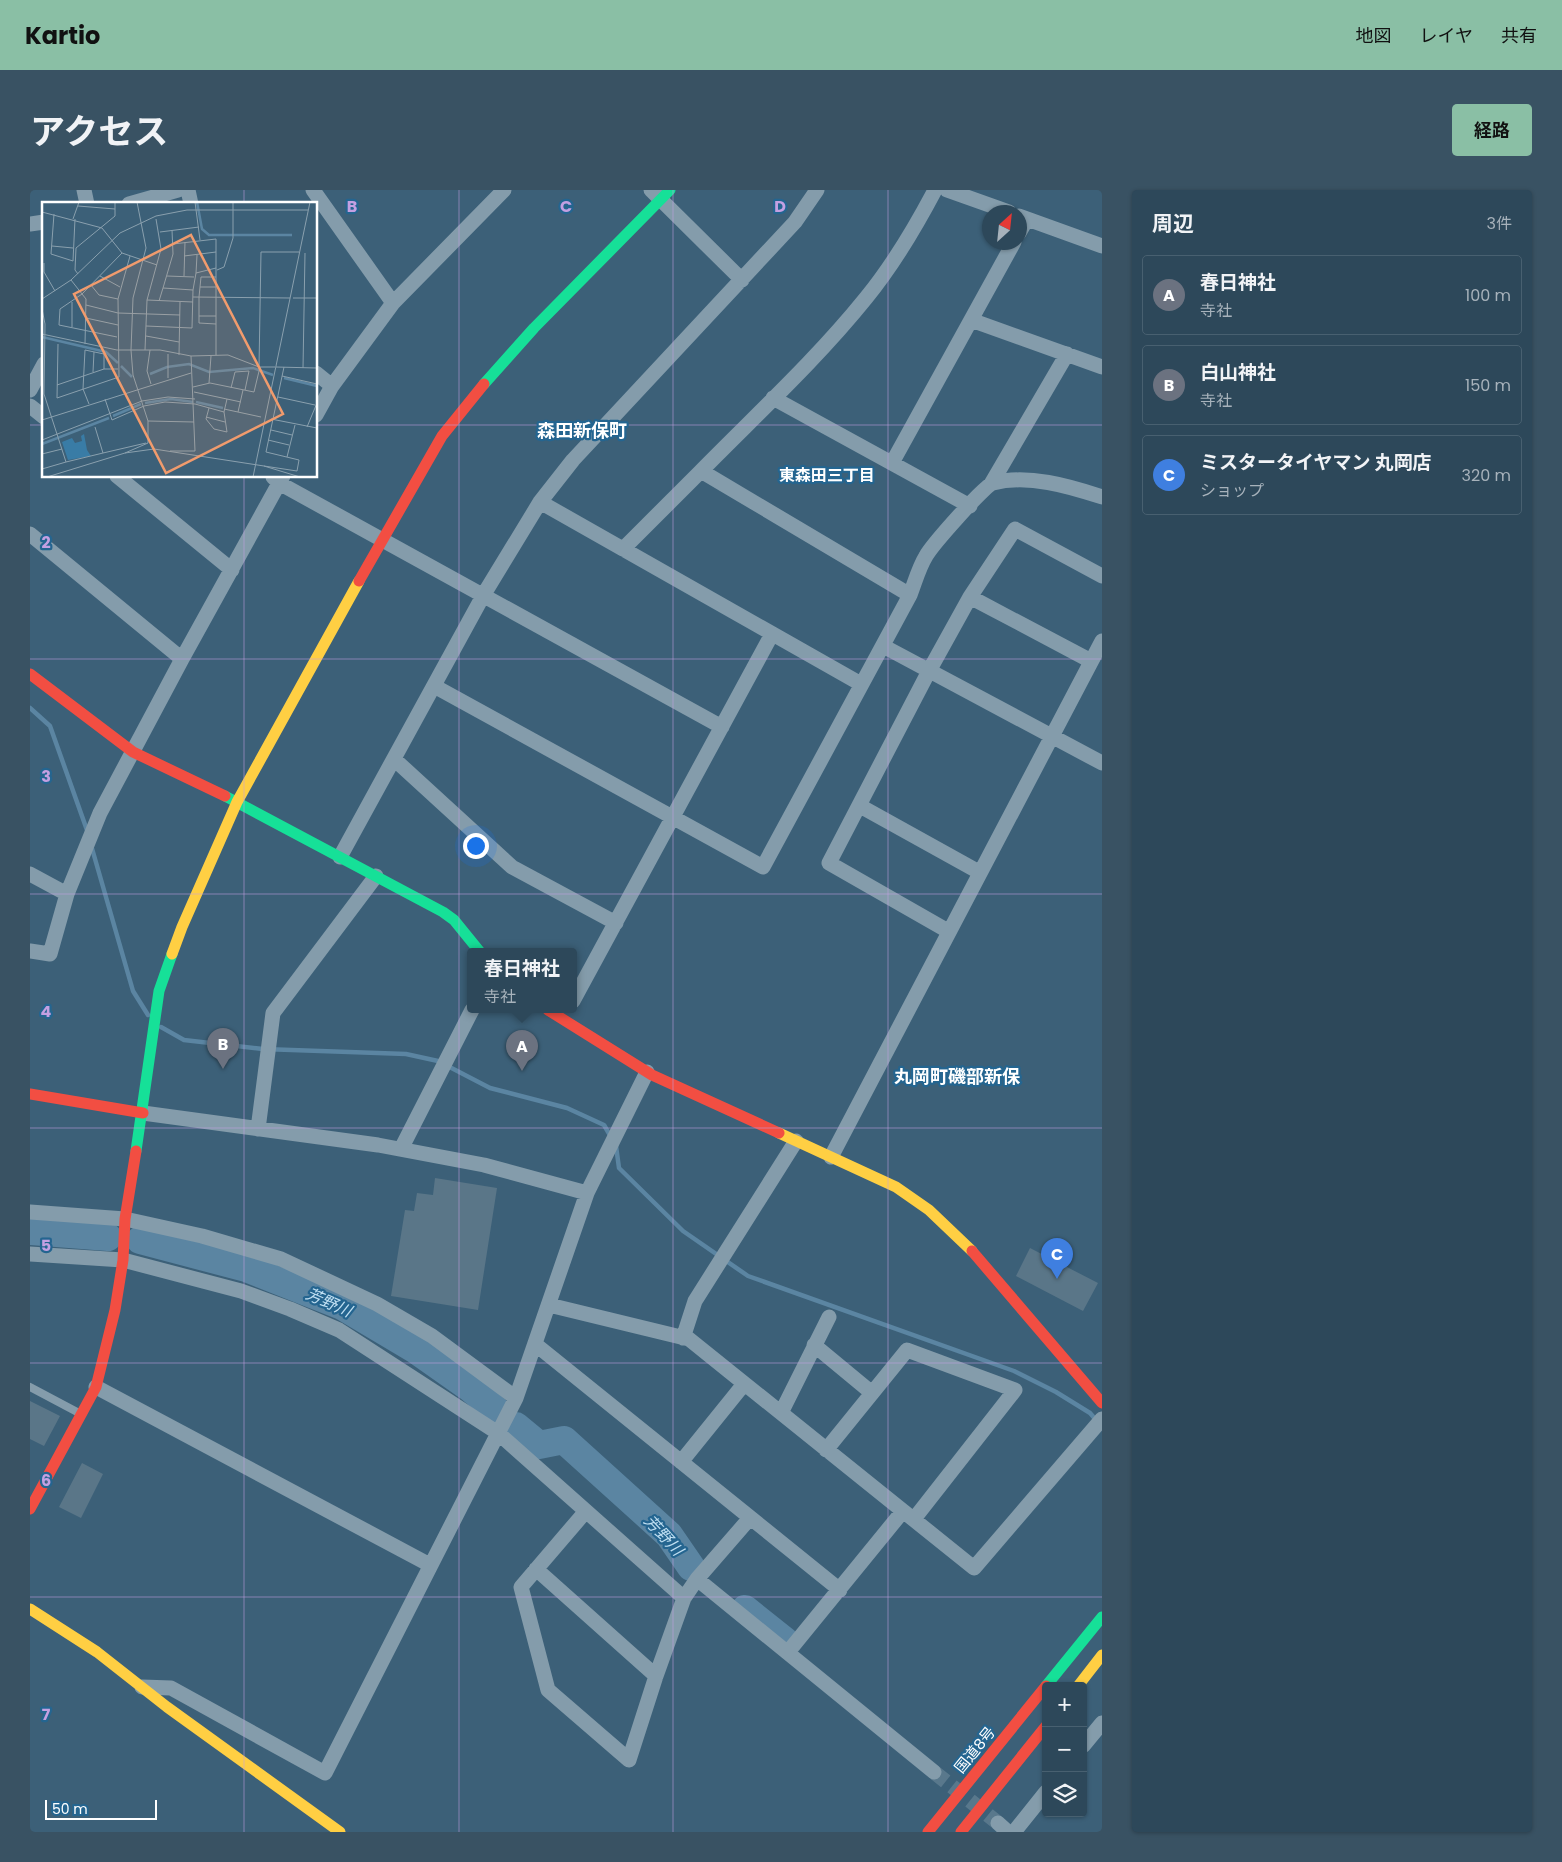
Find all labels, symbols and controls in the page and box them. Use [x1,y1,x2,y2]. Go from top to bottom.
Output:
text: Kartio [25,19,100,52]
text: 地図 [1356,23,1392,48]
text: レイヤ [1420,23,1473,48]
text: 共有 [1501,23,1537,48]
button: 経路 [1452,104,1532,156]
text: アクセス [30,107,168,156]
text: B [347,195,357,218]
text: C [560,195,572,218]
text: D [774,195,786,218]
inset map [42,202,318,478]
north arrow [982,205,1027,250]
text: 周辺 [1152,209,1194,238]
text: 3件 [1487,212,1512,235]
text: 春日神社 [1200,269,1276,296]
text: A [1163,284,1175,307]
text: 100 m [1465,284,1511,307]
text: 寺社 [1200,299,1232,322]
text: 白山神社 [1200,359,1276,386]
text: B [1164,374,1174,397]
text: 150 m [1465,374,1511,397]
text: 寺社 [1200,389,1232,412]
district label: 森田新保町 [537,418,627,443]
text: ミスタータイヤマン 丸岡店 [1200,449,1431,476]
district label: 東森田三丁目 [779,464,875,487]
text: C [1163,464,1175,487]
text: 320 m [1462,464,1511,487]
text: ショップ [1200,479,1264,502]
text: 2 [41,531,51,554]
text: 3 [41,765,51,788]
your location [463,833,489,859]
popup [467,948,577,1013]
text: 春日神社 [484,955,560,982]
text: 寺社 [484,985,516,1008]
text: 4 [41,1000,52,1023]
pin: B [207,1028,239,1069]
pin: A [506,1030,538,1071]
district label: 丸岡町磯部新保 [894,1064,1021,1089]
text: 5 [41,1234,51,1257]
pin: C [1041,1238,1073,1279]
water label: 芳野川 [302,1282,357,1324]
text: 6 [41,1469,51,1492]
water label: 芳野川 [639,1510,690,1562]
map controls [1042,1682,1087,1817]
button: + [1042,1682,1087,1727]
text: 7 [42,1703,51,1726]
street label: 国道8号 [949,1722,1000,1777]
button: − [1042,1727,1087,1772]
button: layers [1042,1772,1087,1817]
scale bar [45,1797,158,1820]
text: 50 m [52,1799,88,1819]

